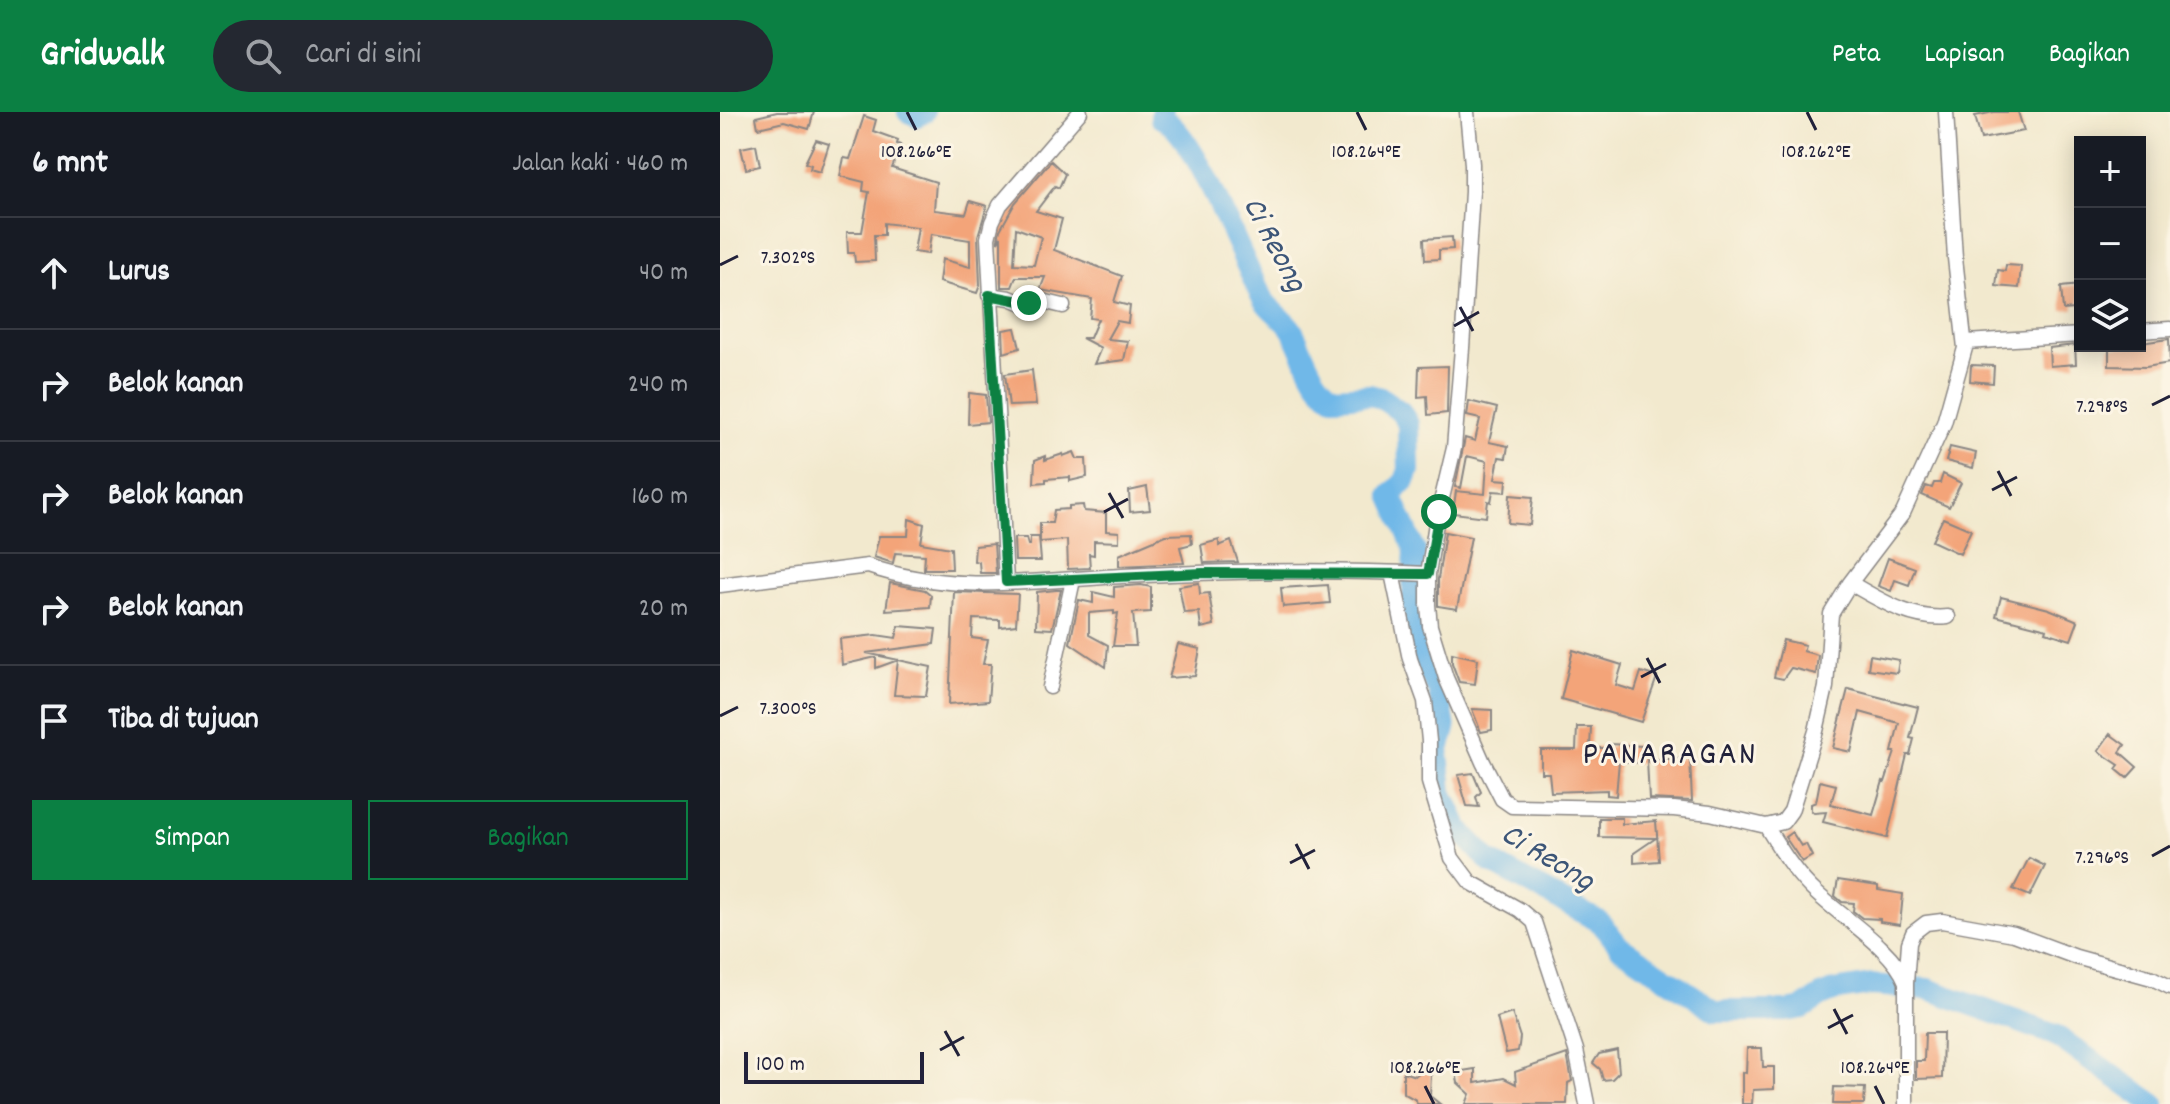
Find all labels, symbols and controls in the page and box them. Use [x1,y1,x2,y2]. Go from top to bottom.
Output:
search box [213,20,773,92]
text: Gridwalk [40,29,165,84]
icon: search [241,34,285,78]
text: Cari di sini [305,35,421,78]
text: Peta [1832,36,1880,76]
text: Lapisan [1924,36,2005,76]
text: Bagikan [2049,36,2130,76]
map controls [2074,136,2146,352]
button: + [2074,136,2146,208]
text: 108.266°E [881,139,951,167]
text: 108.264°E [1332,139,1400,167]
text: 108.262°E [1781,139,1851,167]
text: 6 mnt [32,140,108,189]
text: Jalan kaki · 460 m [512,146,688,183]
water label: Ci Reong [1228,190,1317,302]
button: − [2074,208,2146,280]
text: 7.302°S [761,245,815,273]
icon: ahead [32,251,76,295]
text: Lurus [108,252,170,295]
text: 40 m [639,255,688,292]
button: layers [2074,280,2146,352]
route end [1011,285,1047,321]
icon: right [32,363,76,407]
text: Belok kanan [108,364,243,407]
text: 240 m [628,367,688,404]
text: 7.298°S [2076,394,2128,422]
icon: right [32,475,76,519]
text: Belok kanan [108,476,243,519]
text: 160 m [632,479,688,516]
route start [1421,494,1457,530]
icon: right [32,587,76,631]
text: Belok kanan [108,588,243,631]
text: 20 m [639,591,688,628]
text: 7.300°S [760,696,816,724]
icon: arrive [32,699,76,743]
text: Tiba di tujuan [108,700,259,743]
district label: PANARAGAN [1582,732,1758,781]
button: Simpan [32,800,352,880]
button: Bagikan [368,800,688,880]
water label: Ci Reong [1491,813,1603,906]
text: 7.296°S [2075,845,2129,873]
scale bar [744,1048,924,1084]
text: 100 m [756,1050,805,1081]
text: 108.266°E [1390,1055,1460,1083]
text: 108.264°E [1841,1055,1909,1083]

